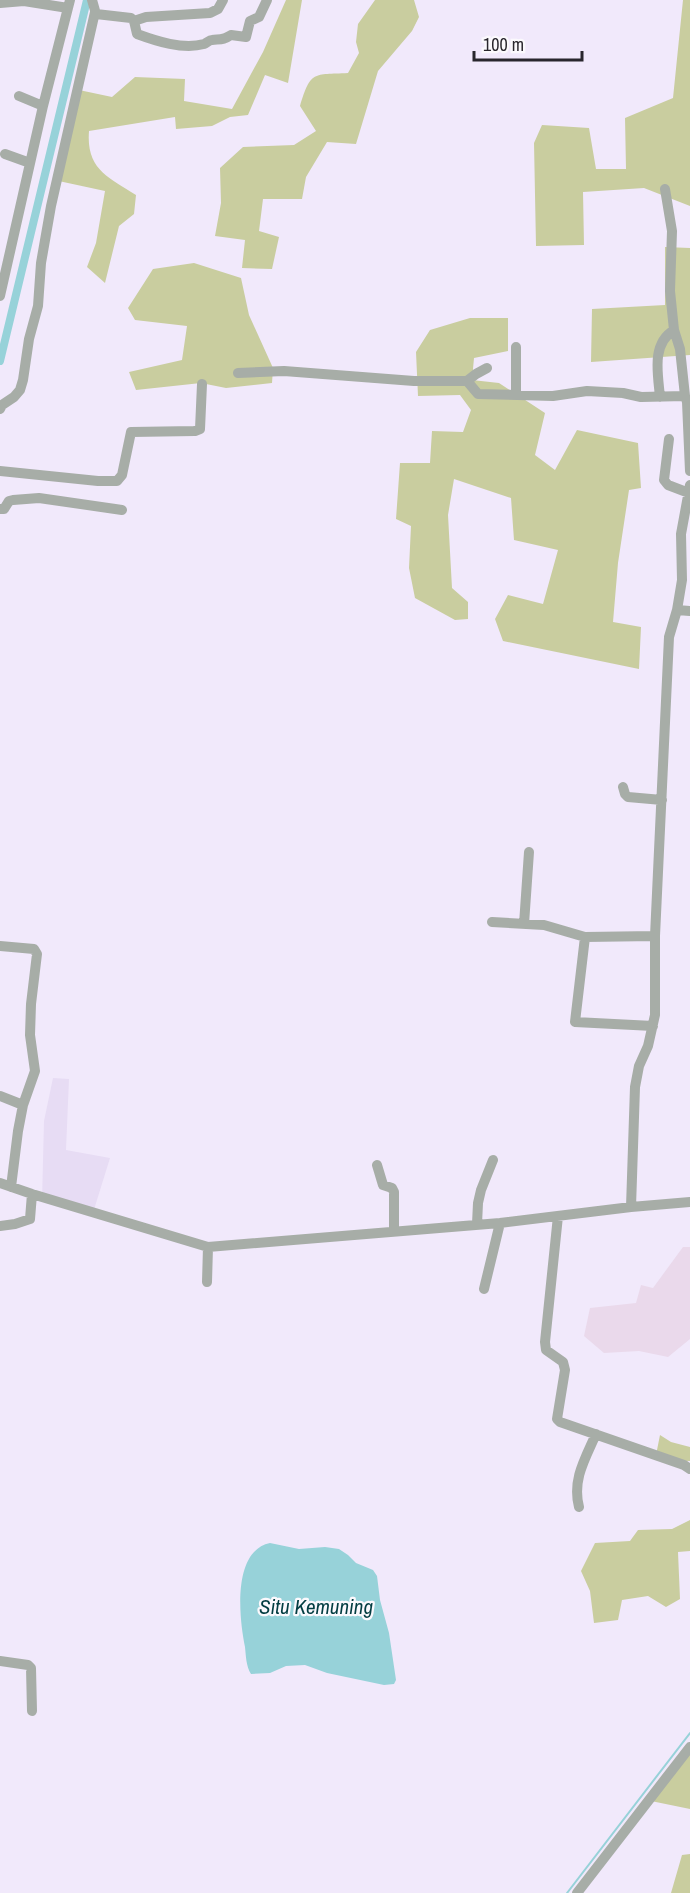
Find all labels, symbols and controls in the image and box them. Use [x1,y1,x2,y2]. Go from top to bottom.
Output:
scale bar [474,24,582,62]
text: 100 m [483,32,524,57]
water label: Situ Kemuning [259,1592,373,1621]

